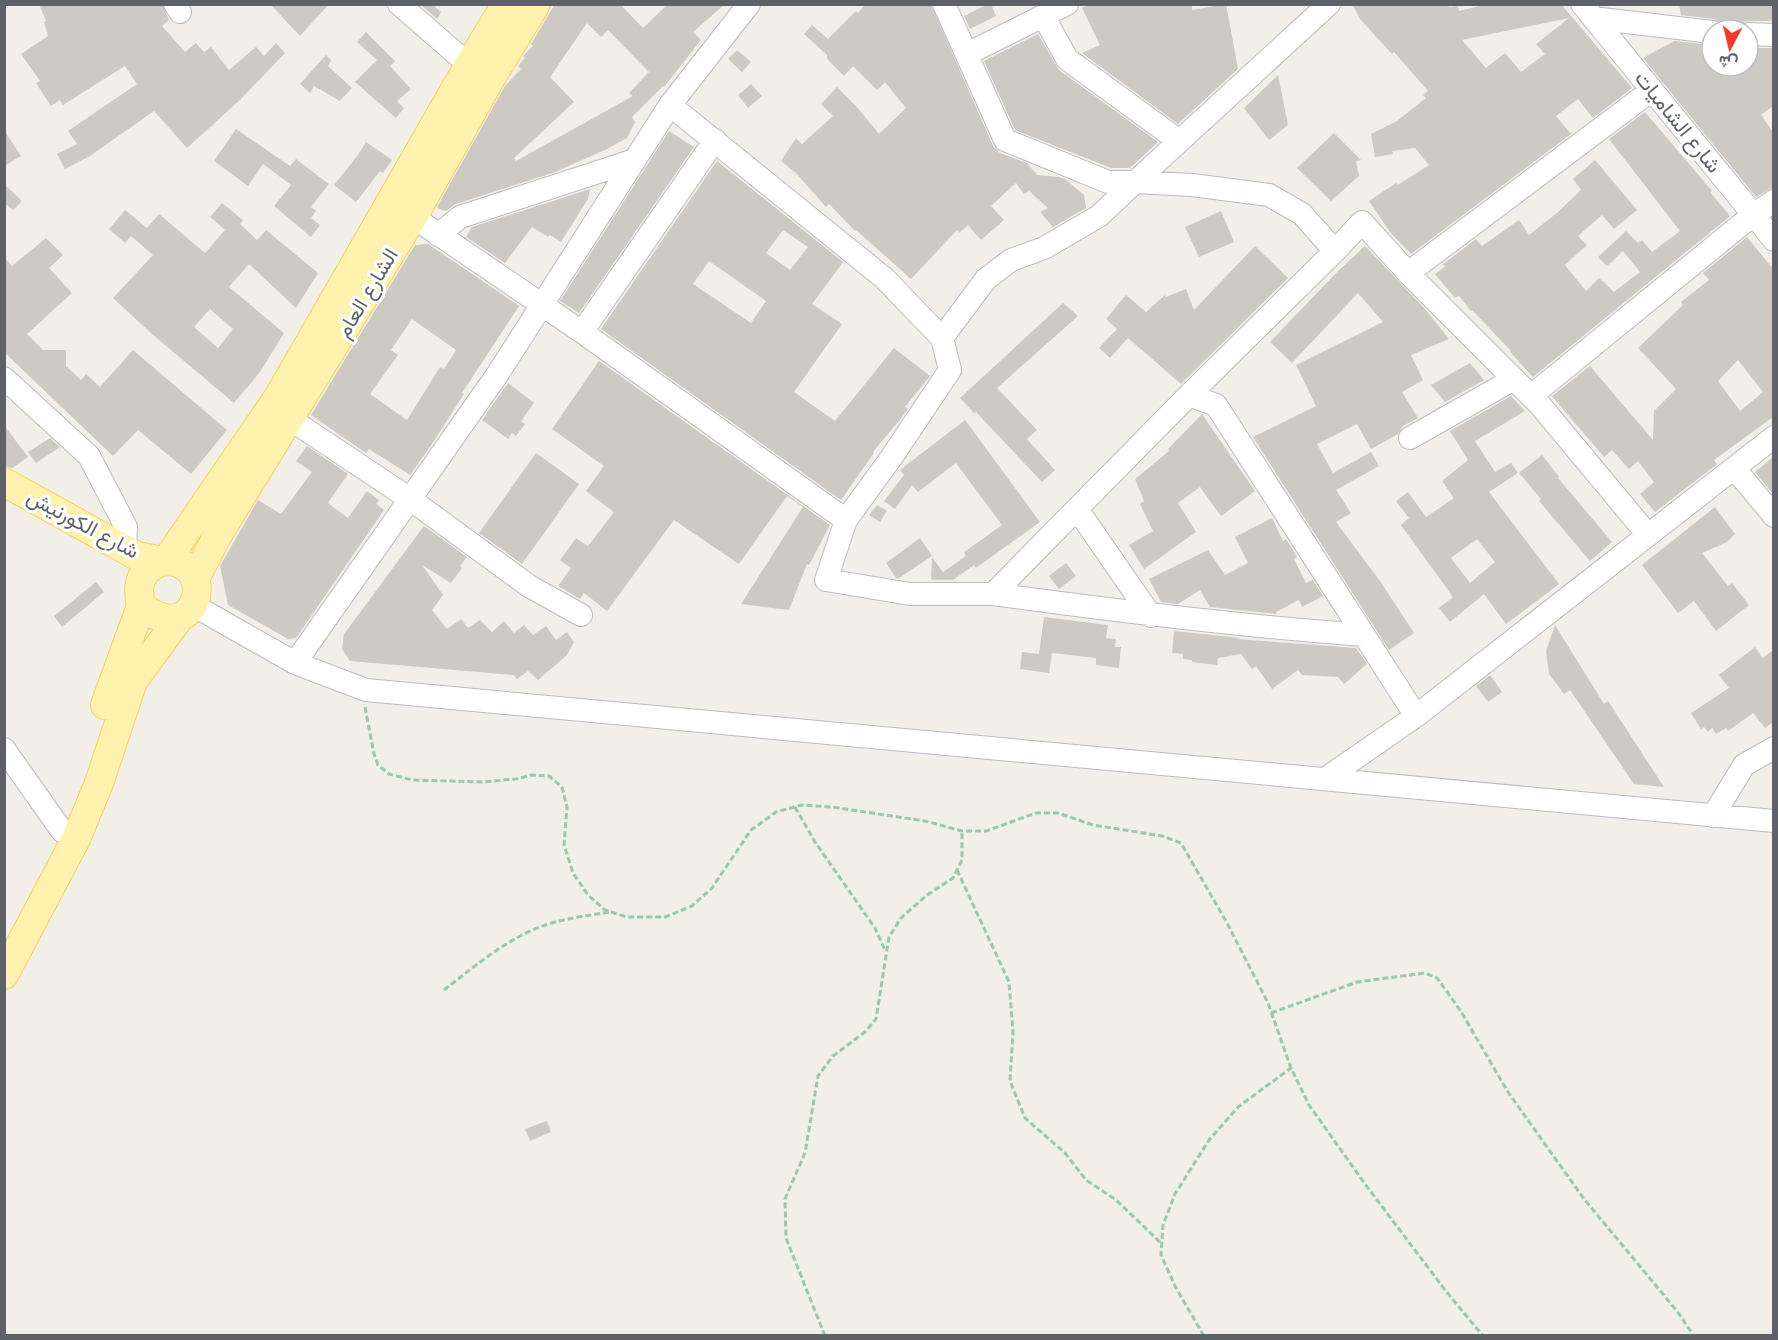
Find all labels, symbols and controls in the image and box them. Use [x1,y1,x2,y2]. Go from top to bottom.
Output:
north arrow [1700,18,1760,78]
text: ش [1717,50,1739,76]
street label: شارع الشاميات [1627,63,1730,180]
street label: الشارع العام [327,241,406,344]
street label: شارع الكورنيش [22,480,145,566]

